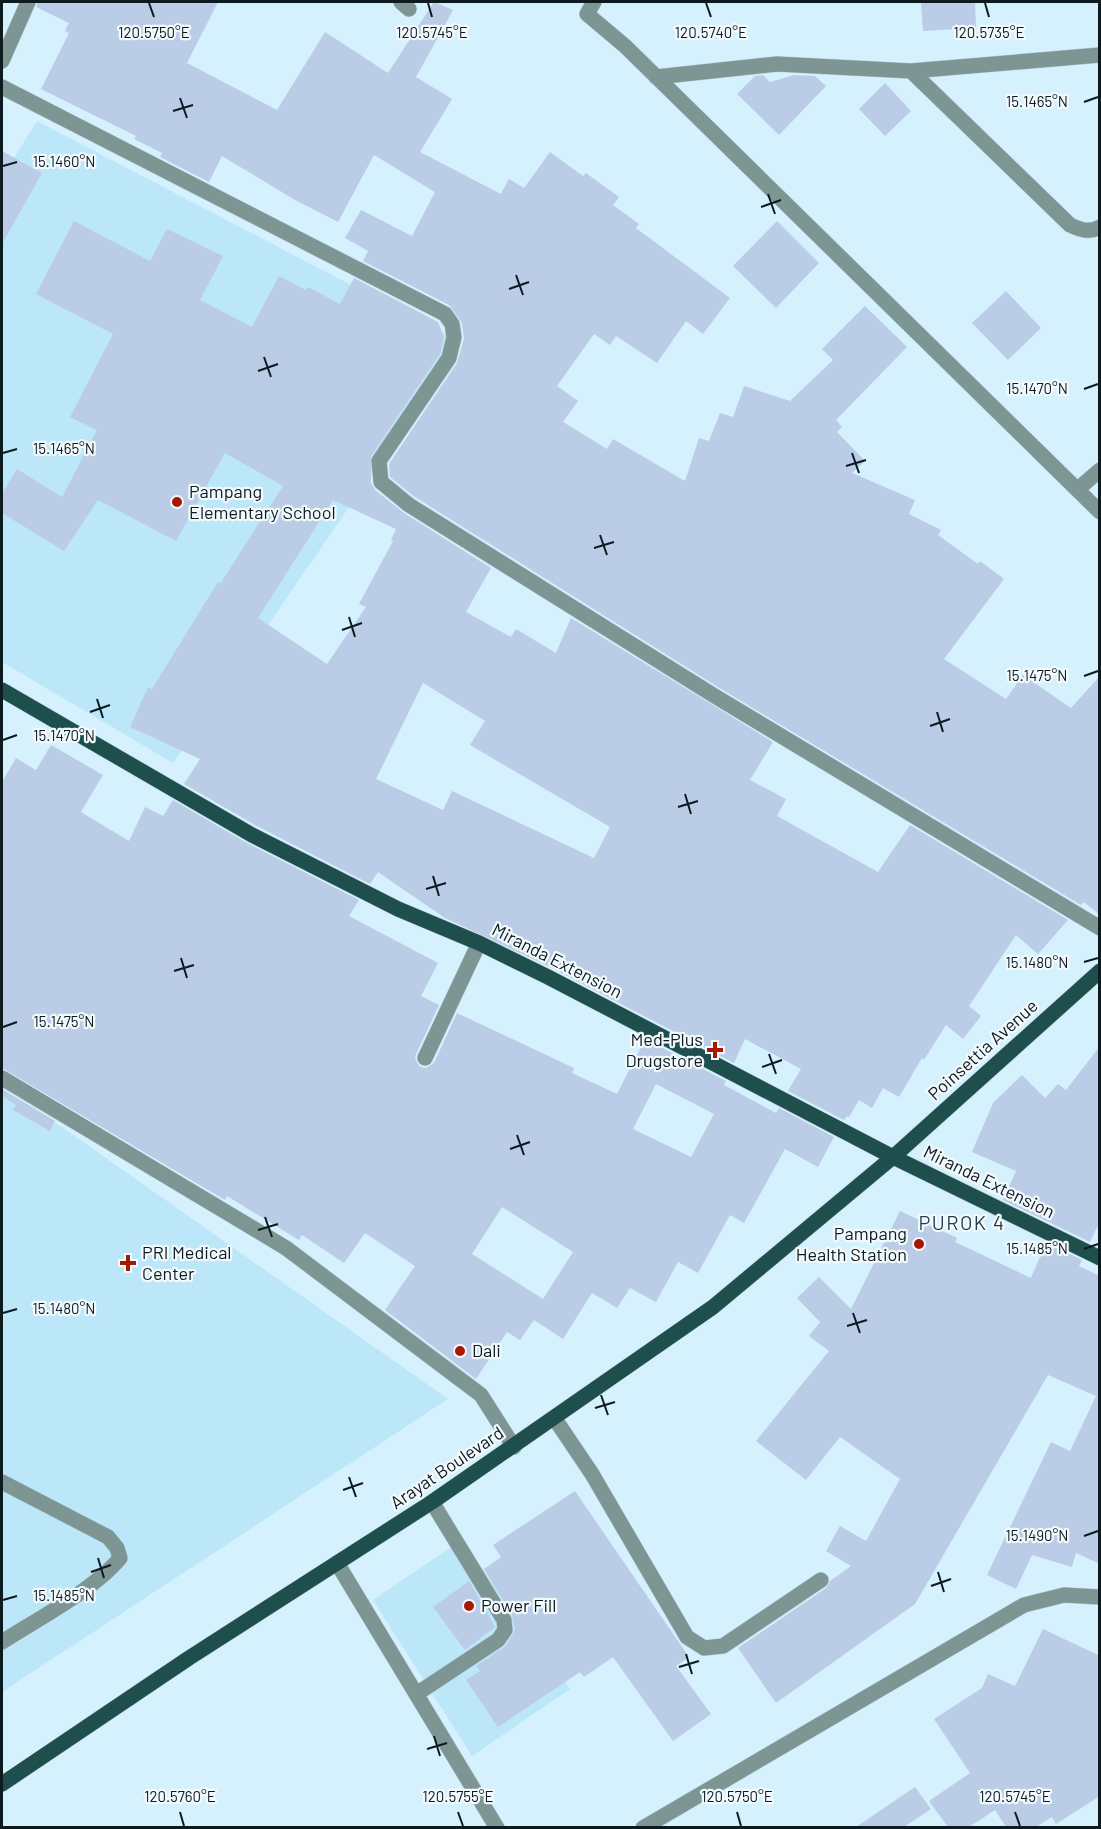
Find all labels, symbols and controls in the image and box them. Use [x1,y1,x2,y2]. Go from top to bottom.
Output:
text: 120.5750°E [118,23,190,41]
text: 120.5745°E [396,23,468,41]
text: 120.5740°E [675,23,747,41]
text: 120.5735°E [954,23,1024,41]
text: 15.1465°N [1006,92,1068,110]
text: 15.1460°N [33,152,95,170]
text: 15.1470°N [1006,379,1068,397]
text: 15.1465°N [33,439,95,457]
place label: Pampang Elementary School [189,480,336,523]
marker: Pampang Elementary School [170,495,184,509]
text: 15.1475°N [1007,666,1067,684]
text: 15.1470°N [33,726,95,744]
street label: Miranda Extension [489,918,626,1002]
text: 15.1480°N [1006,953,1068,971]
street label: Poinsettia Avenue [923,994,1042,1104]
text: 15.1475°N [34,1012,94,1030]
place label: Med-Plus Drugstore [625,1028,703,1071]
marker: Med-Plus Drugstore [708,1043,722,1057]
street label: Miranda Extension [920,1140,1059,1222]
district label: PUROK 4 [918,1210,1006,1234]
place label: Pampang Health Station [796,1222,907,1265]
marker: Pampang Health Station [912,1237,926,1251]
text: 15.1485°N [1006,1239,1068,1257]
place label: PRI Medical Center [142,1241,232,1284]
marker: PRI Medical Center [119,1254,137,1272]
text: 15.1480°N [33,1299,95,1317]
place label: Dali [472,1339,501,1361]
marker: Dali [453,1344,467,1358]
street label: Arayat Boulevard [386,1421,507,1513]
text: 15.1490°N [1006,1526,1068,1544]
text: 15.1485°N [33,1586,95,1604]
place label: Power Fill [481,1594,556,1616]
marker: Power Fill [462,1599,476,1613]
text: 120.5760°E [144,1787,216,1805]
text: 120.5755°E [423,1787,493,1805]
text: 120.5750°E [701,1787,773,1805]
text: 120.5745°E [979,1787,1051,1805]

